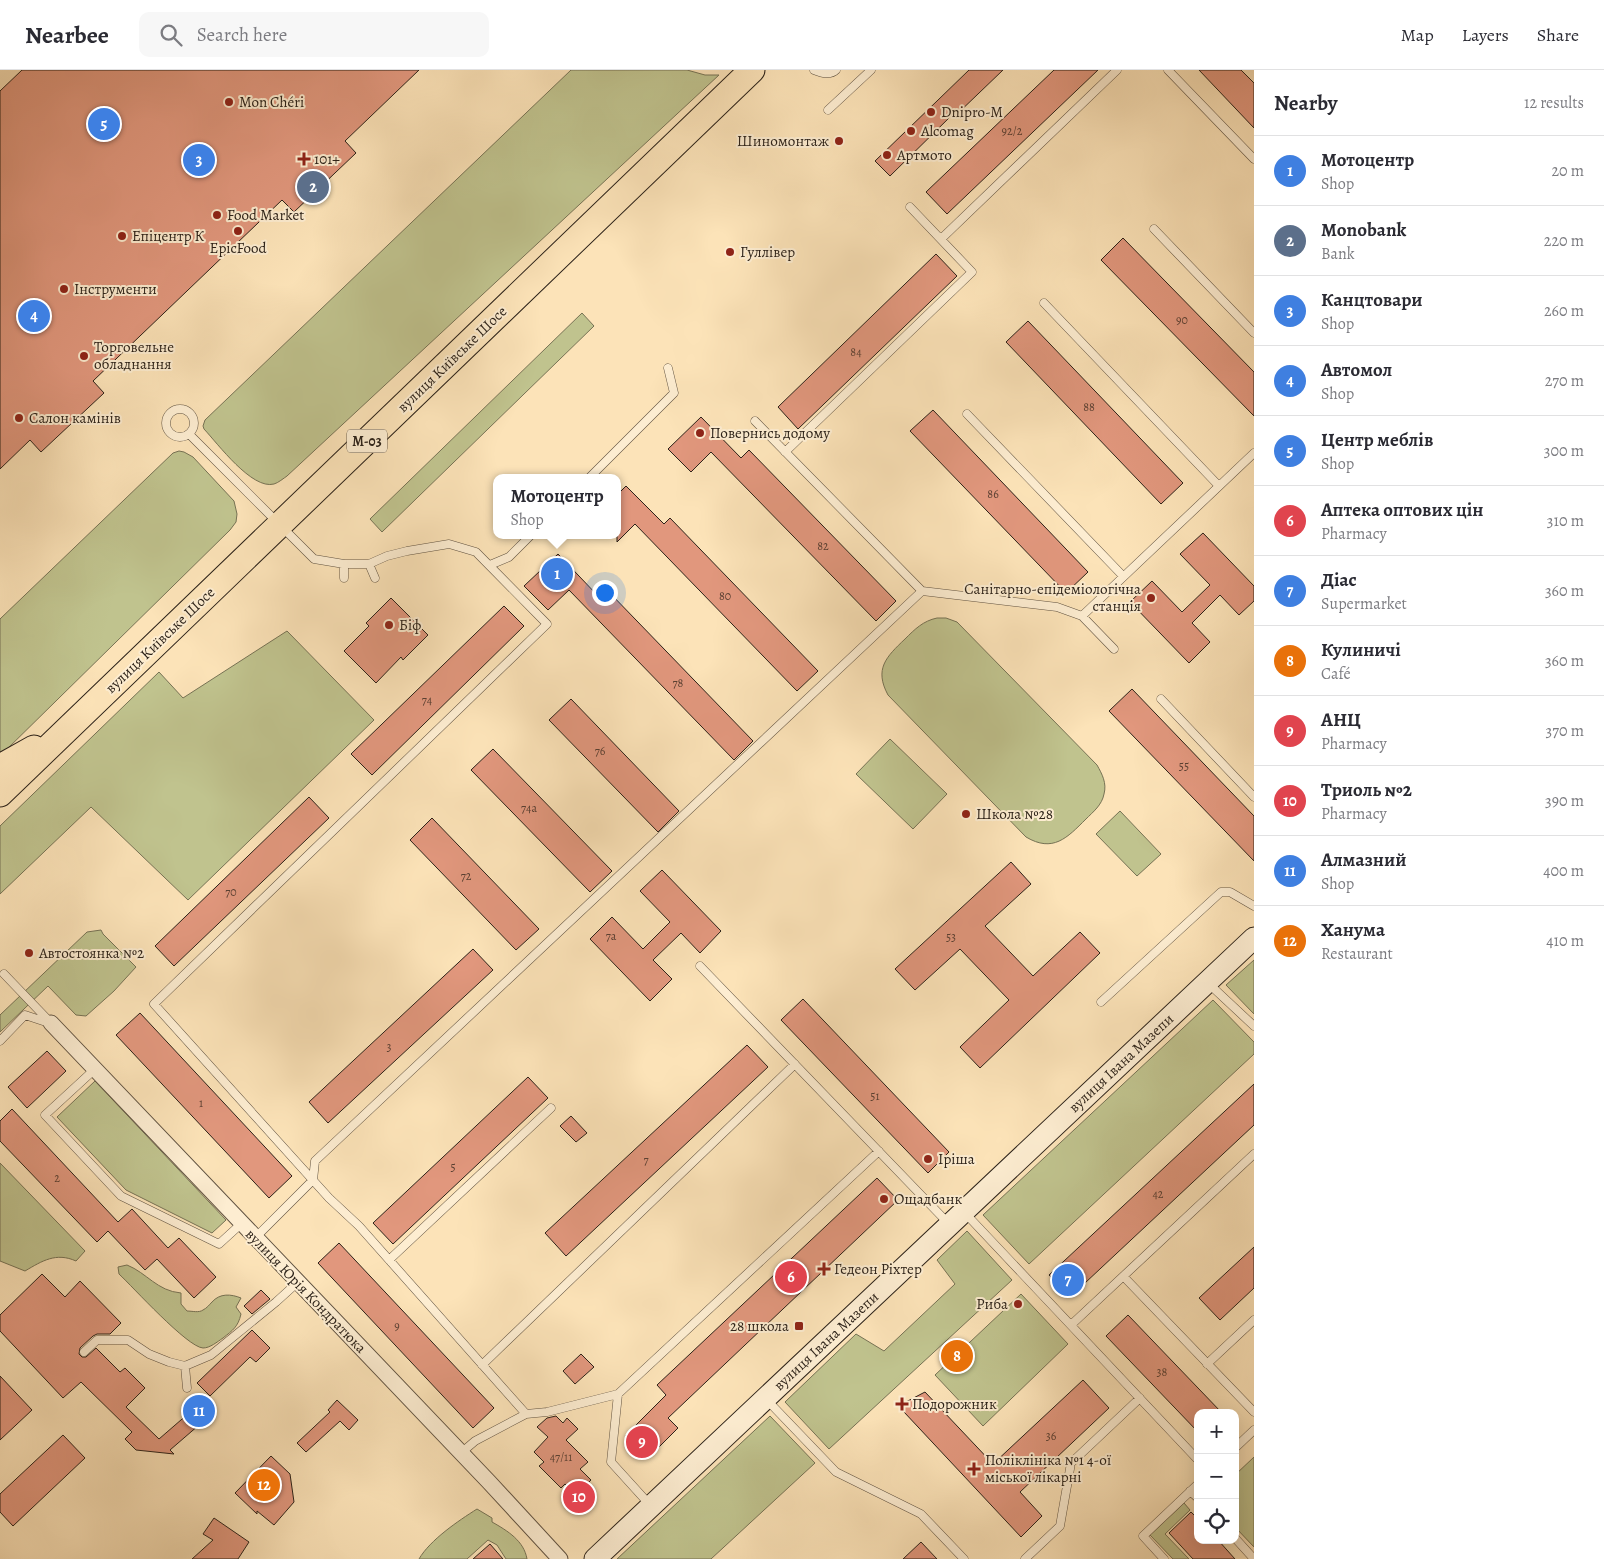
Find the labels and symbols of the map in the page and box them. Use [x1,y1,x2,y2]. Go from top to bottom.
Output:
place label: Mon Chéri [239,92,304,112]
marker: Mon Chéri [223,96,235,108]
place label: Dnipro-M [941,102,1003,122]
pin: 5 [88,105,120,143]
marker: Dnipro-M [925,106,937,118]
place label: Alcomag [920,121,974,141]
house number: 92/2 [1002,123,1023,139]
marker: Alcomag [905,125,917,137]
place label: Шиномонтаж [737,131,829,151]
marker: Шиномонтаж [833,135,845,147]
pin: 3 [183,141,215,179]
place label: Артмото [896,145,952,165]
place label: 101+ [314,149,340,169]
marker: Артмото [881,149,893,161]
marker: 101+ [298,153,310,165]
pin: 2 [297,168,329,206]
place label: Food Market [227,205,304,225]
marker: Food Market [211,209,223,221]
marker: EpicFood [232,225,244,237]
place label: Епіцентр К [132,226,205,246]
marker: Епіцентр К [116,230,128,242]
place label: EpicFood [210,238,267,258]
place label: Гуллівер [740,242,795,262]
marker: Гуллівер [724,246,736,258]
place label: Інструменти [74,279,157,299]
marker: Інструменти [58,283,70,295]
pin: 4 [18,297,50,335]
street label: вулиця Київське Шосе [393,301,511,417]
house number: 90 [1176,312,1188,328]
place label: Торговельне обладнання [94,337,174,374]
house number: 84 [850,344,862,360]
marker: Торговельне обладнання [78,350,90,362]
house number: 88 [1083,399,1095,415]
place label: Салон камінів [29,408,121,428]
marker: Салон камінів [13,412,25,424]
place label: Повернись додому [710,423,830,443]
marker: Повернись додому [694,427,706,439]
road number: М-03 [347,430,387,452]
house number: 86 [987,486,999,502]
house number: 82 [817,538,829,554]
pin: 1 [541,555,573,593]
place label: Санітарно-епідеміологічна станція [964,579,1141,616]
your location [592,580,618,606]
street label: вулиця Київське Шосе [101,582,219,698]
house number: 80 [719,588,731,604]
marker: Санітарно-епідеміологічна станція [1145,592,1157,604]
place label: Біф [399,615,421,635]
marker: Біф [383,619,395,631]
house number: 78 [673,675,684,691]
house number: 74 [422,692,433,708]
house number: 76 [595,743,606,759]
house number: 55 [1179,758,1189,774]
house number: 74а [521,800,537,816]
place label: Школа №28 [976,804,1053,824]
marker: Школа №28 [960,808,972,820]
house number: 72 [461,868,472,884]
house number: 70 [225,884,237,900]
house number: 7а [606,928,617,944]
house number: 53 [946,929,956,945]
place label: Автостоянка №2 [38,943,144,963]
marker: Автостоянка №2 [23,947,35,959]
street label: вулиця Івана Мазепи [1064,1009,1178,1117]
house number: 3 [387,1039,392,1055]
house number: 51 [870,1088,880,1104]
house number: 1 [199,1095,203,1111]
place label: Іріша [938,1149,975,1169]
house number: 7 [643,1152,649,1168]
marker: Іріша [922,1153,934,1165]
house number: 5 [450,1159,456,1175]
house number: 2 [54,1170,60,1186]
house number: 42 [1152,1186,1164,1202]
place label: Ощадбанк [894,1189,963,1209]
marker: Ощадбанк [878,1193,890,1205]
street label: вулиця Юрія Кондратюка [241,1224,371,1358]
pin: 6 [775,1258,807,1296]
place label: Гедеон Ріхтер [834,1259,922,1279]
pin: 7 [1052,1261,1084,1299]
marker: Гедеон Ріхтер [818,1263,830,1275]
street label: вулиця Івана Мазепи [769,1287,883,1395]
place label: Риба [976,1294,1008,1314]
marker: Риба [1012,1298,1024,1310]
place label: 28 школа [730,1316,789,1336]
house number: 9 [394,1318,400,1334]
marker: 28 школа [793,1320,805,1332]
pin: 8 [941,1337,973,1375]
house number: 38 [1157,1364,1168,1380]
pin: 11 [183,1392,215,1430]
place label: Подорожник [912,1394,997,1414]
marker: Подорожник [896,1398,908,1410]
pin: 9 [626,1423,658,1461]
house number: 36 [1046,1428,1057,1444]
house number: 47/11 [550,1449,572,1465]
place label: Поліклініка №1 4-ої міської лікарні [985,1450,1111,1487]
marker: Поліклініка №1 4-ої міської лікарні [967,1462,981,1476]
pin: 12 [248,1466,280,1504]
pin: 10 [563,1478,595,1516]

